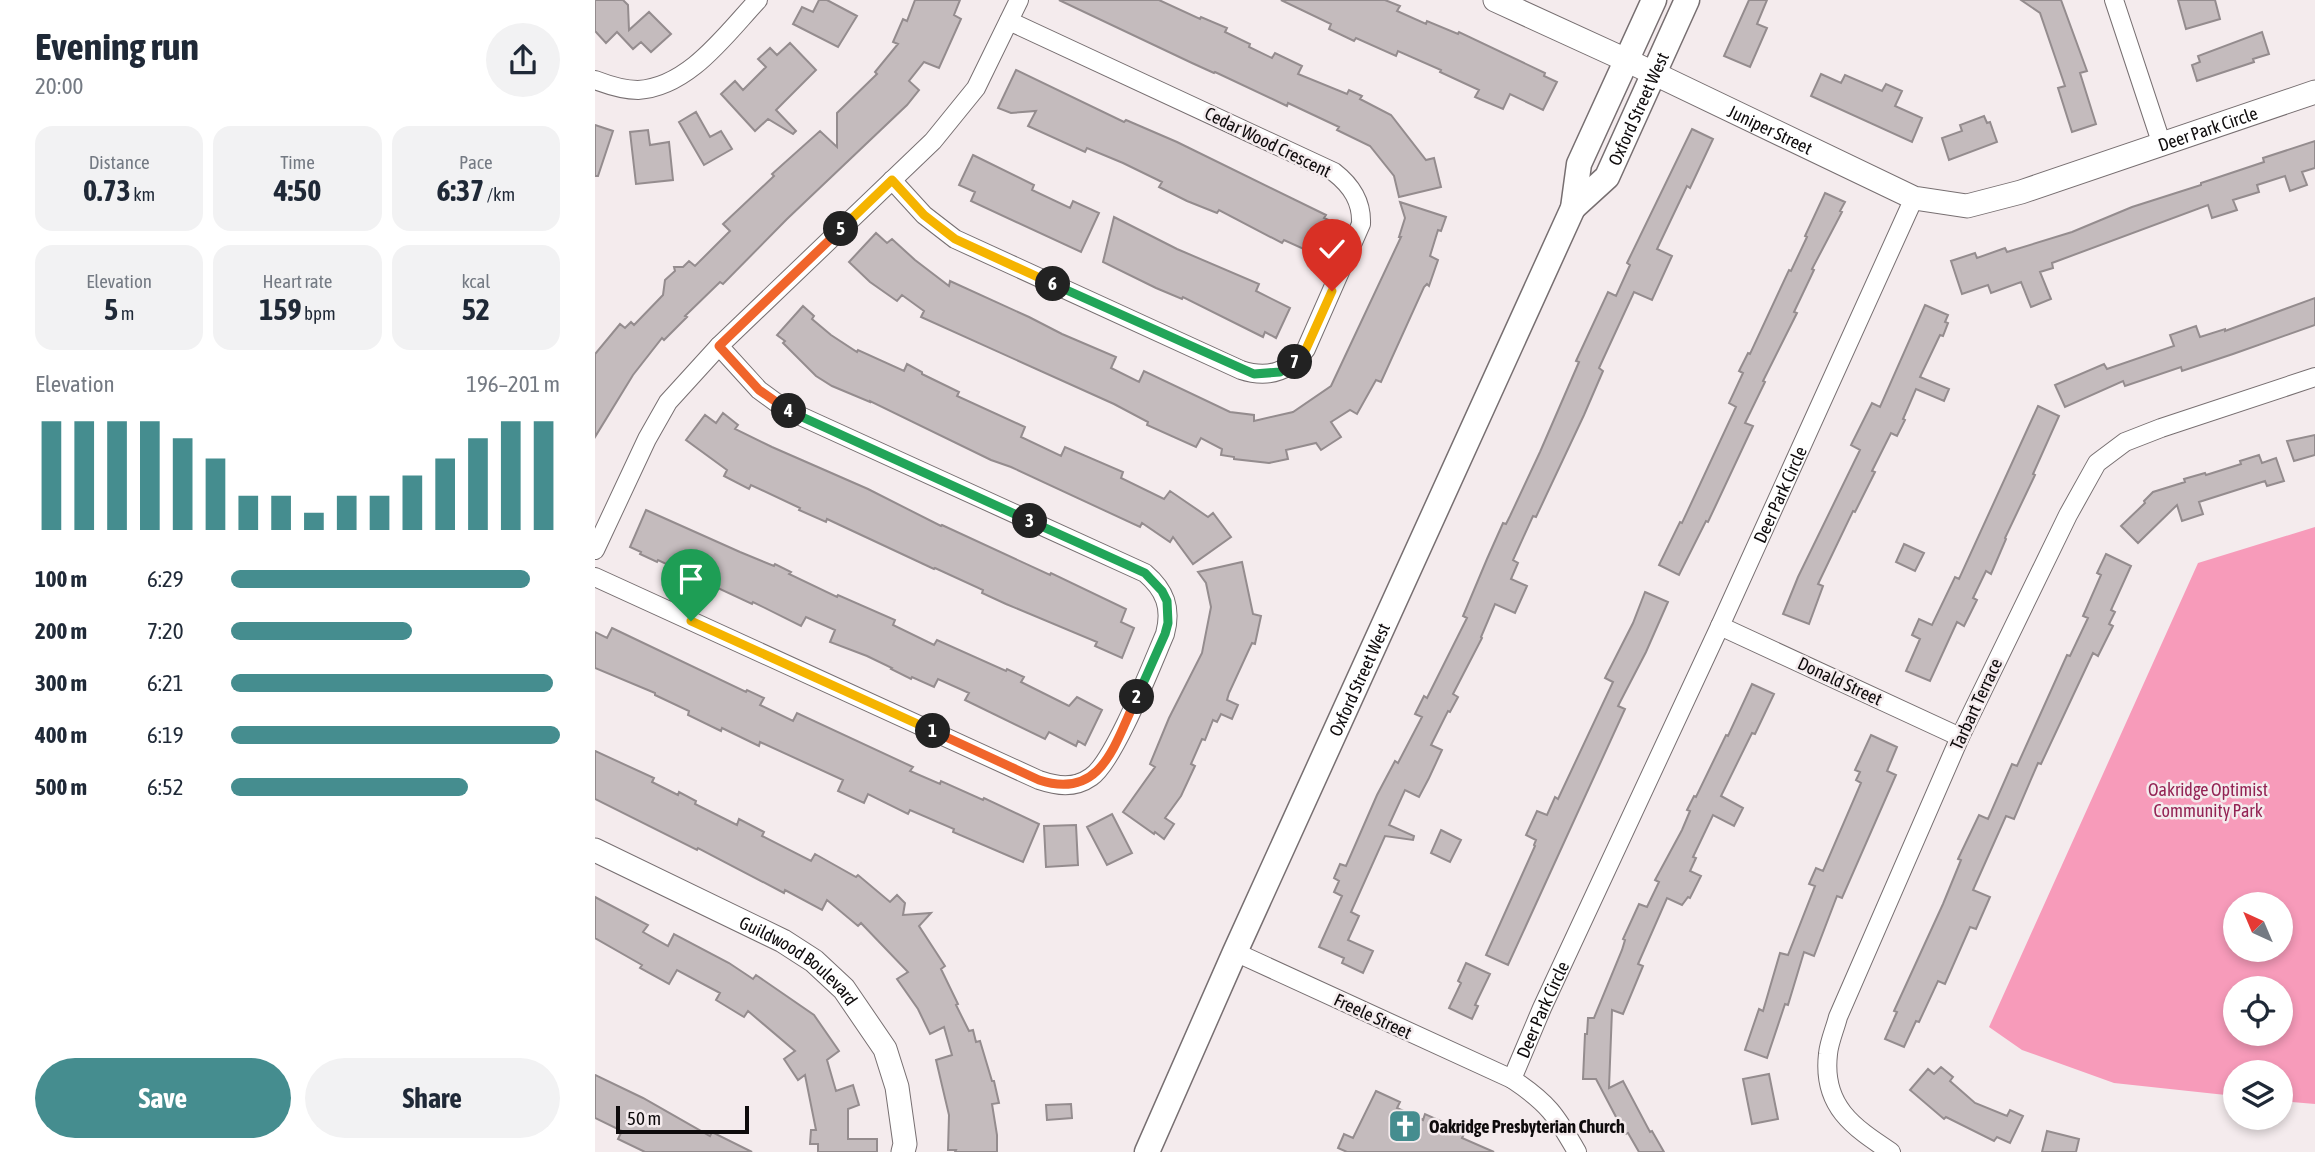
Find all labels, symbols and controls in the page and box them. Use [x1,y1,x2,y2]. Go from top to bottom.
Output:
button: share [486,23,560,97]
text: Evening run [35,25,199,68]
street label: Oxford Street West [1603,49,1673,168]
text: 20:00 [35,73,83,99]
street label: Juniper Street [1724,100,1816,158]
street label: Cedar Wood Crescent [1201,102,1335,182]
street label: Deer Park Circle [2155,102,2260,155]
text: Distance [89,151,150,173]
text: Time [280,151,315,173]
text: Pace [459,151,493,173]
text: 0.73 [83,173,131,207]
text: 4:50 [274,173,321,207]
text: 6:37 [436,173,484,207]
text: km [131,183,155,205]
text: /km [484,183,515,205]
pin: 5 [824,212,859,246]
text: 5 [836,217,845,239]
pin [1302,219,1362,291]
icon: check [1313,230,1351,268]
pin: 6 [1035,266,1071,302]
text: Elevation [86,270,152,292]
text: Heart rate [263,270,332,292]
text: kcal [461,270,490,292]
text: 6 [1048,272,1057,294]
text: 5 [104,292,118,326]
text: 159 [259,292,302,326]
text: 52 [462,292,490,326]
text: m [118,302,134,324]
text: bpm [302,302,336,324]
pin: 7 [1277,344,1313,380]
text: 7 [1290,350,1299,372]
text: Elevation [35,371,115,397]
text: 196–201 m [466,371,560,397]
pin: 4 [771,394,807,428]
text: 4 [784,399,793,421]
street label: Deer Park Circle [1749,443,1811,546]
pin: 3 [1013,504,1047,538]
text: 3 [1025,509,1034,531]
pin [661,549,721,621]
icon: arrive [672,560,710,598]
text: 100 m [35,566,87,592]
text: 6:29 [147,566,184,592]
text: 200 m [35,618,87,644]
text: 7:20 [147,618,184,644]
street label: Oxford Street West [1324,620,1394,739]
street label: Donald Street [1794,652,1886,710]
street label: Tarbart Terrace [1946,655,2006,753]
text: 300 m [35,670,87,696]
text: 6:21 [147,670,184,696]
pin: 2 [1119,680,1155,714]
text: 2 [1132,685,1141,707]
pin: 1 [915,714,951,748]
text: 1 [928,719,937,741]
text: 400 m [35,722,87,748]
text: 6:19 [147,722,184,748]
text: 500 m [35,774,87,800]
text: 6:52 [147,774,184,800]
park label: Oakridge Optimist Community Park [2148,779,2268,821]
north arrow [2223,892,2293,962]
map controls [2223,892,2293,1130]
street label: Guildwood Boulevard [736,911,862,1009]
street label: Deer Park Circle [1512,958,1573,1061]
button: locate [2223,976,2293,1046]
street label: Freele Street [1331,989,1415,1043]
button: Save [35,1058,291,1138]
button: Share [305,1058,560,1138]
button: layers [2223,1060,2293,1130]
scale bar [616,1103,749,1135]
text: 50 m [627,1107,661,1129]
church icon: Oakridge Presbyterian Church [1386,1107,1424,1145]
place label: Oakridge Presbyterian Church [1429,1116,1625,1137]

